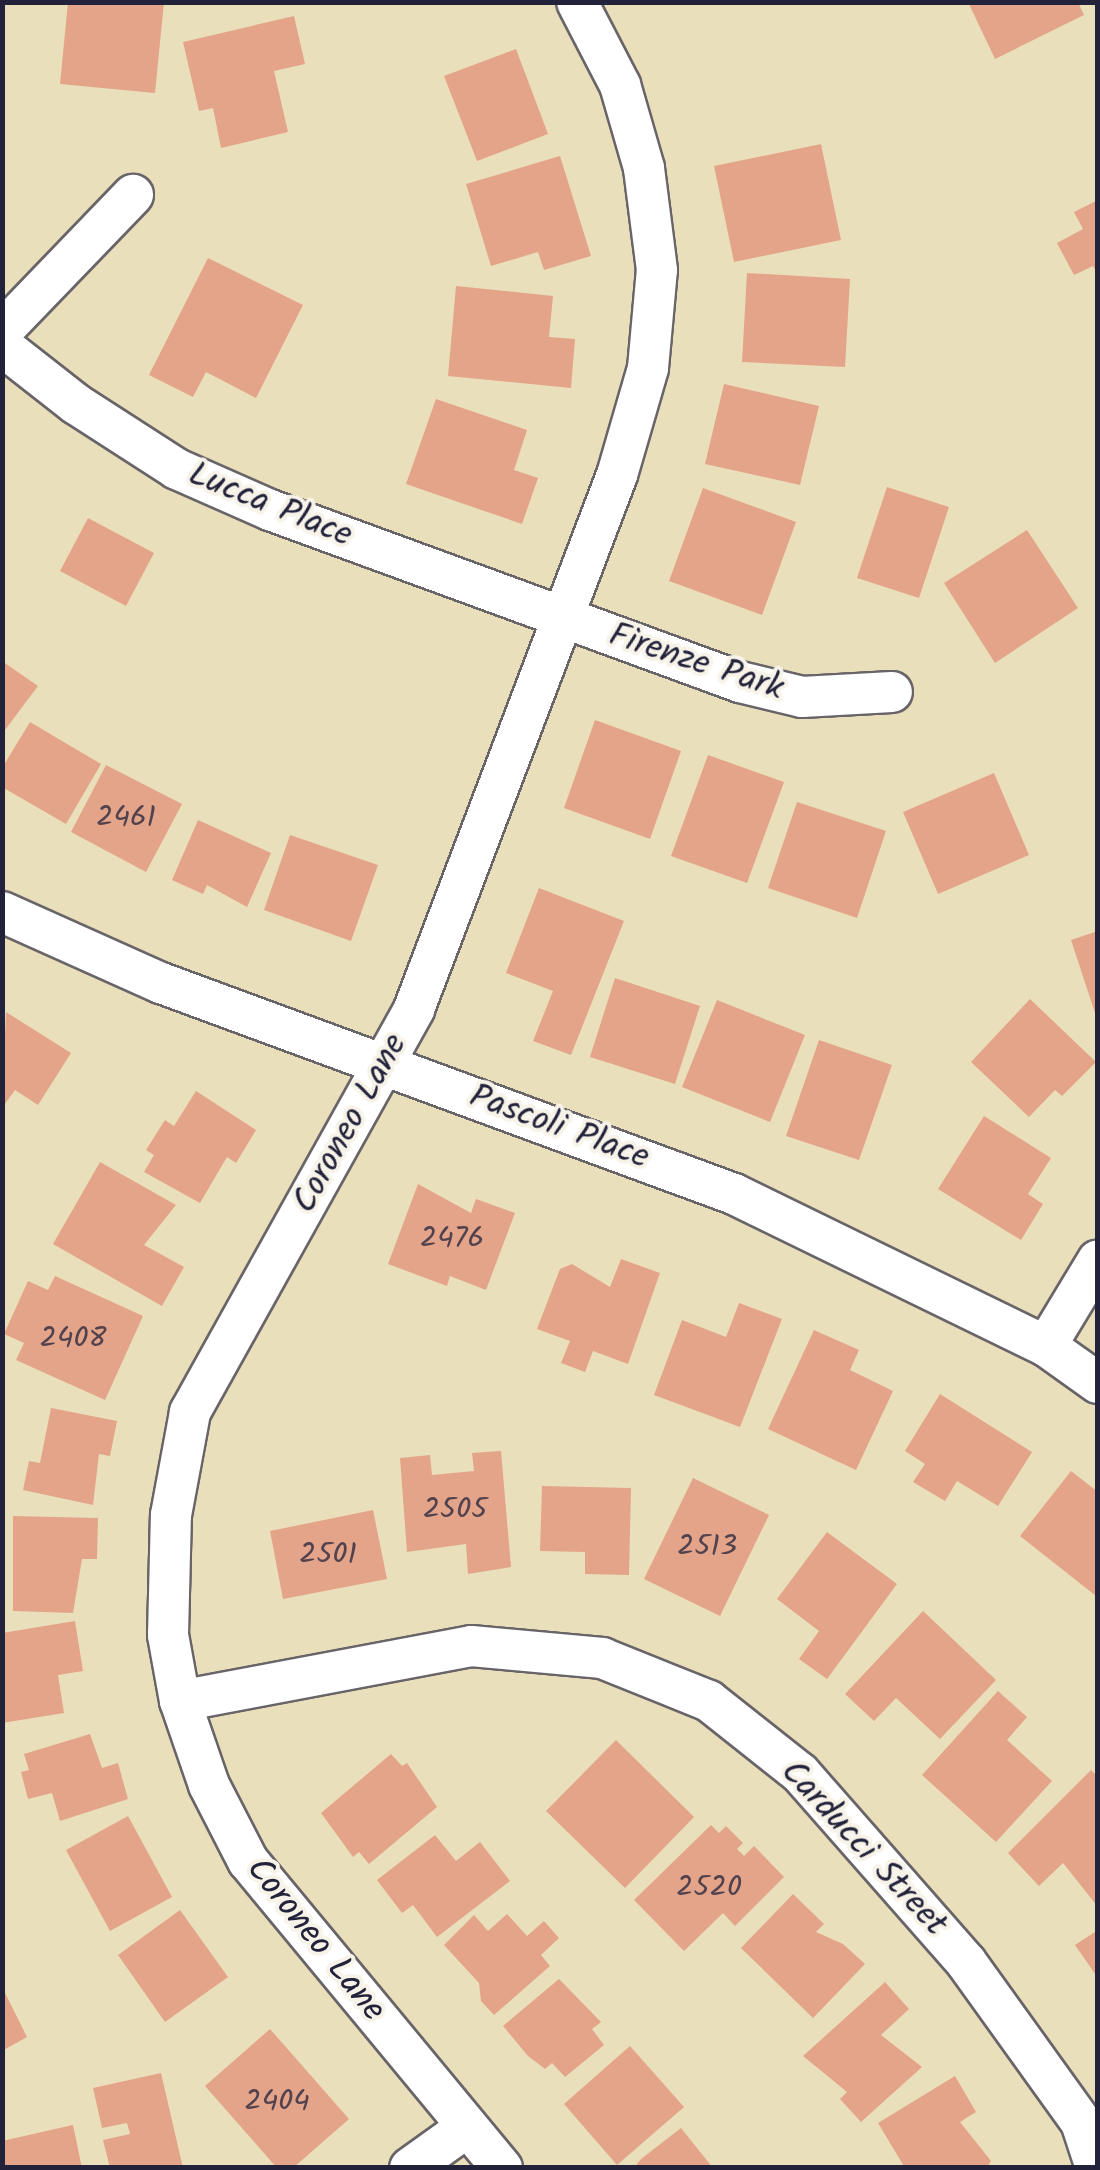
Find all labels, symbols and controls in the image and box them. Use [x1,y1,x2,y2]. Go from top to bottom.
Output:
street label: Lucca Place [182,454,358,558]
street label: Firenze Park [603,615,789,711]
house number: 2461 [96,800,156,836]
street label: Coroneo Lane [285,1027,417,1221]
street label: Pascoli Place [463,1076,655,1180]
house number: 2476 [420,1221,484,1257]
house number: 2408 [39,1321,107,1357]
house number: 2505 [423,1492,487,1528]
house number: 2513 [677,1529,737,1565]
house number: 2501 [299,1537,357,1573]
street label: Carducci Street [771,1752,955,1946]
street label: Coroneo Lane [236,1850,394,2030]
house number: 2520 [676,1870,742,1906]
house number: 2404 [244,2084,310,2120]

